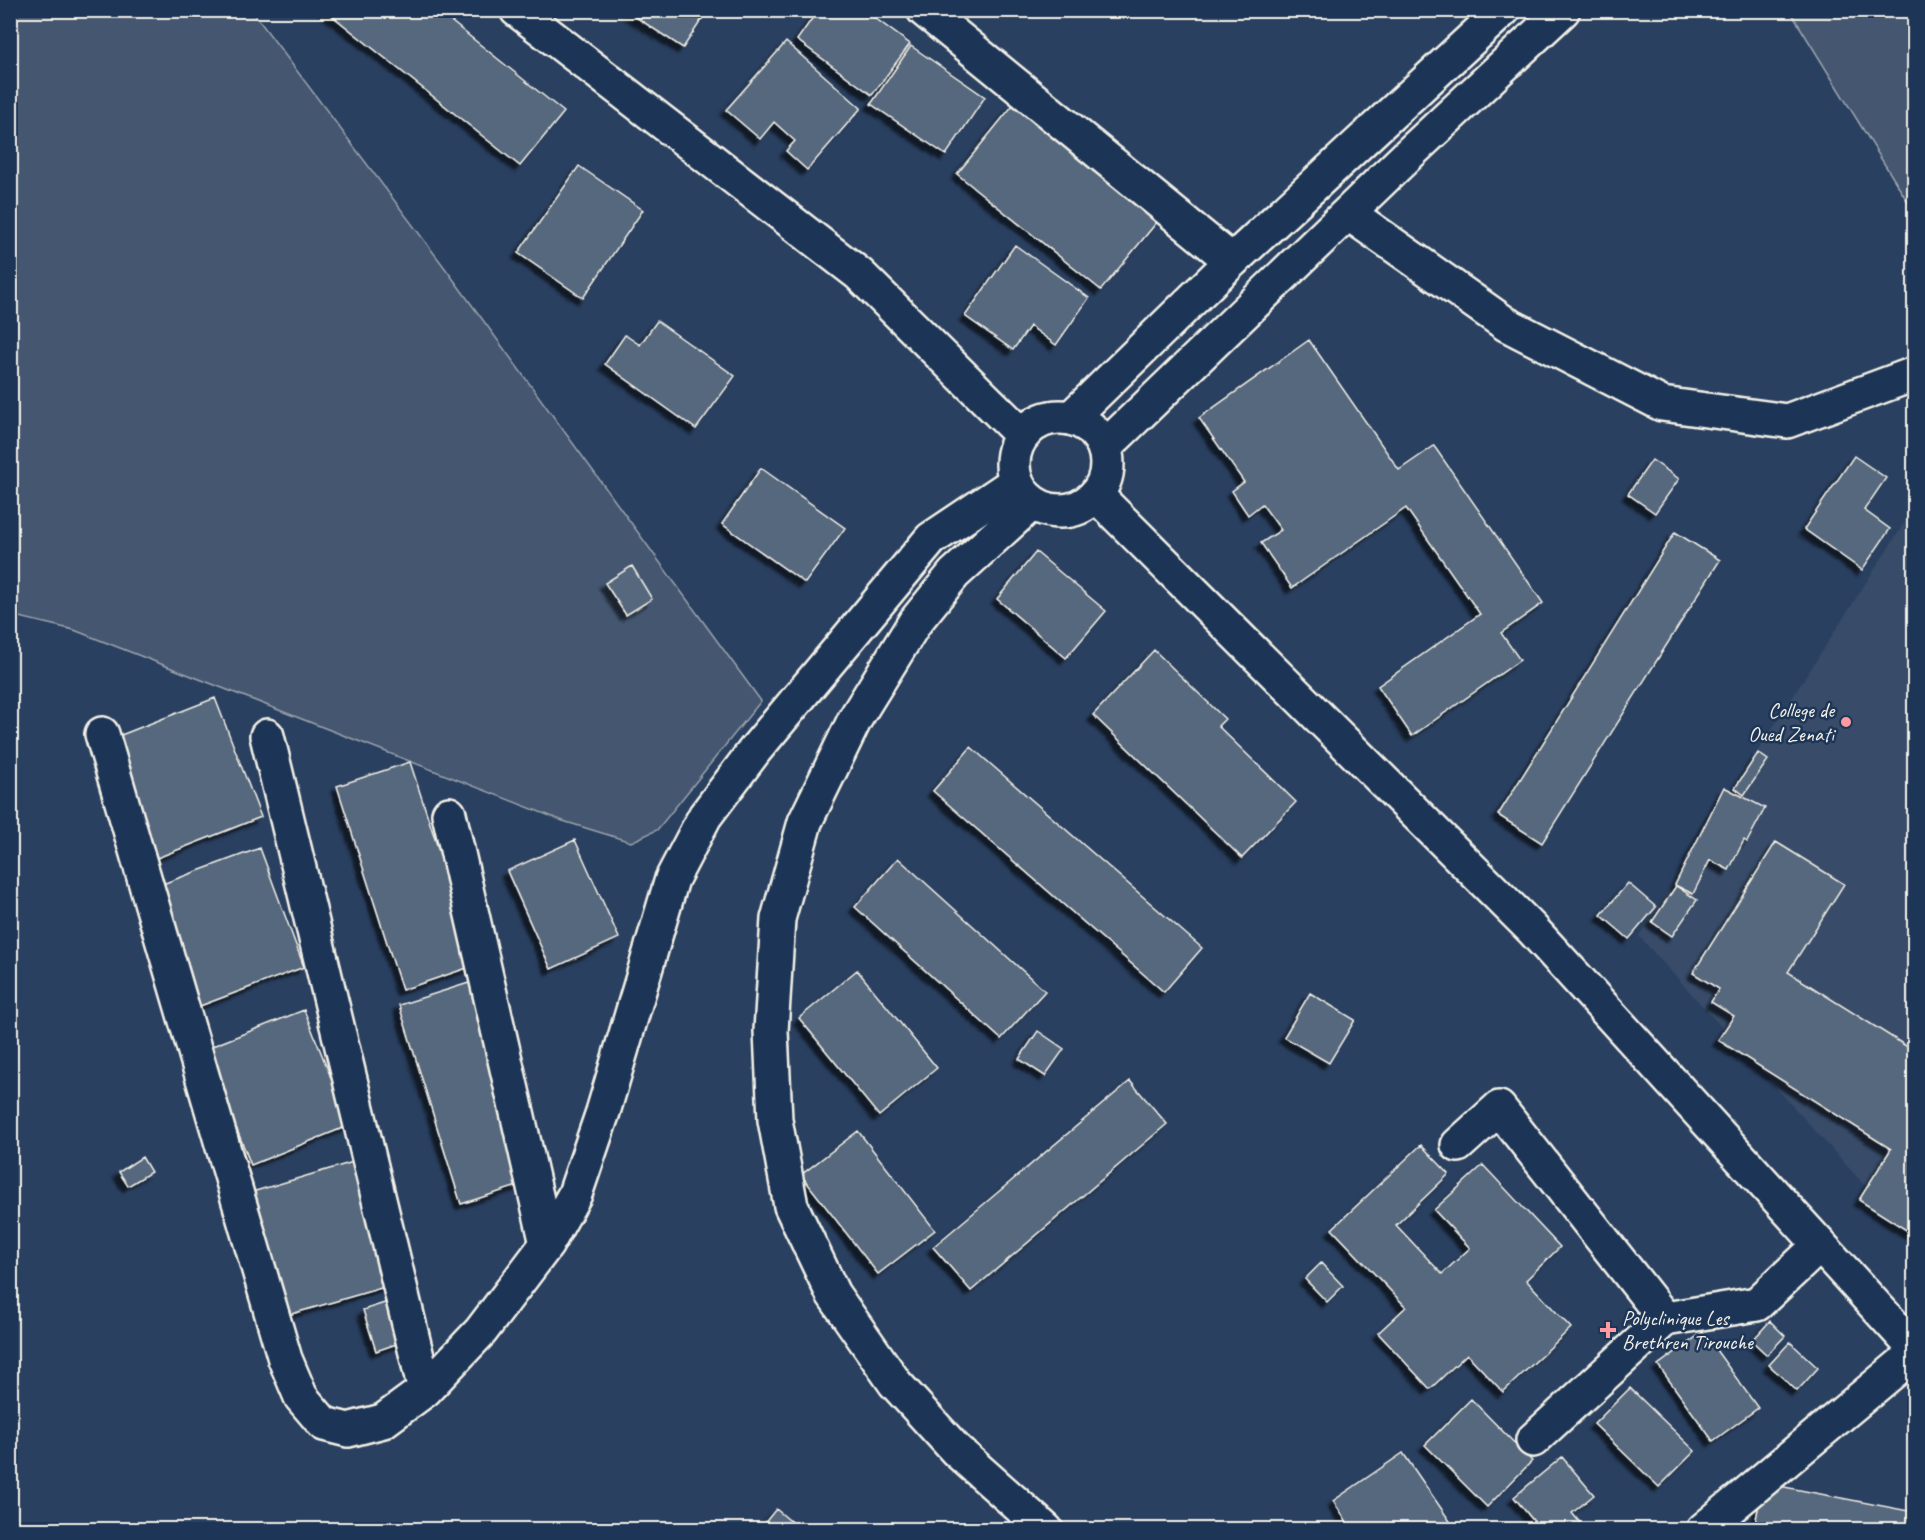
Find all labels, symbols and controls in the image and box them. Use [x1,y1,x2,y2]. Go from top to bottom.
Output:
place label: College de Oued Zenati [1748,697,1837,747]
marker: College de Oued Zenati [1839,715,1853,729]
place label: Polyclinique Les Brethren Tirouche [1622,1305,1754,1355]
marker: Polyclinique Les Brethren Tirouche [1599,1321,1617,1339]

